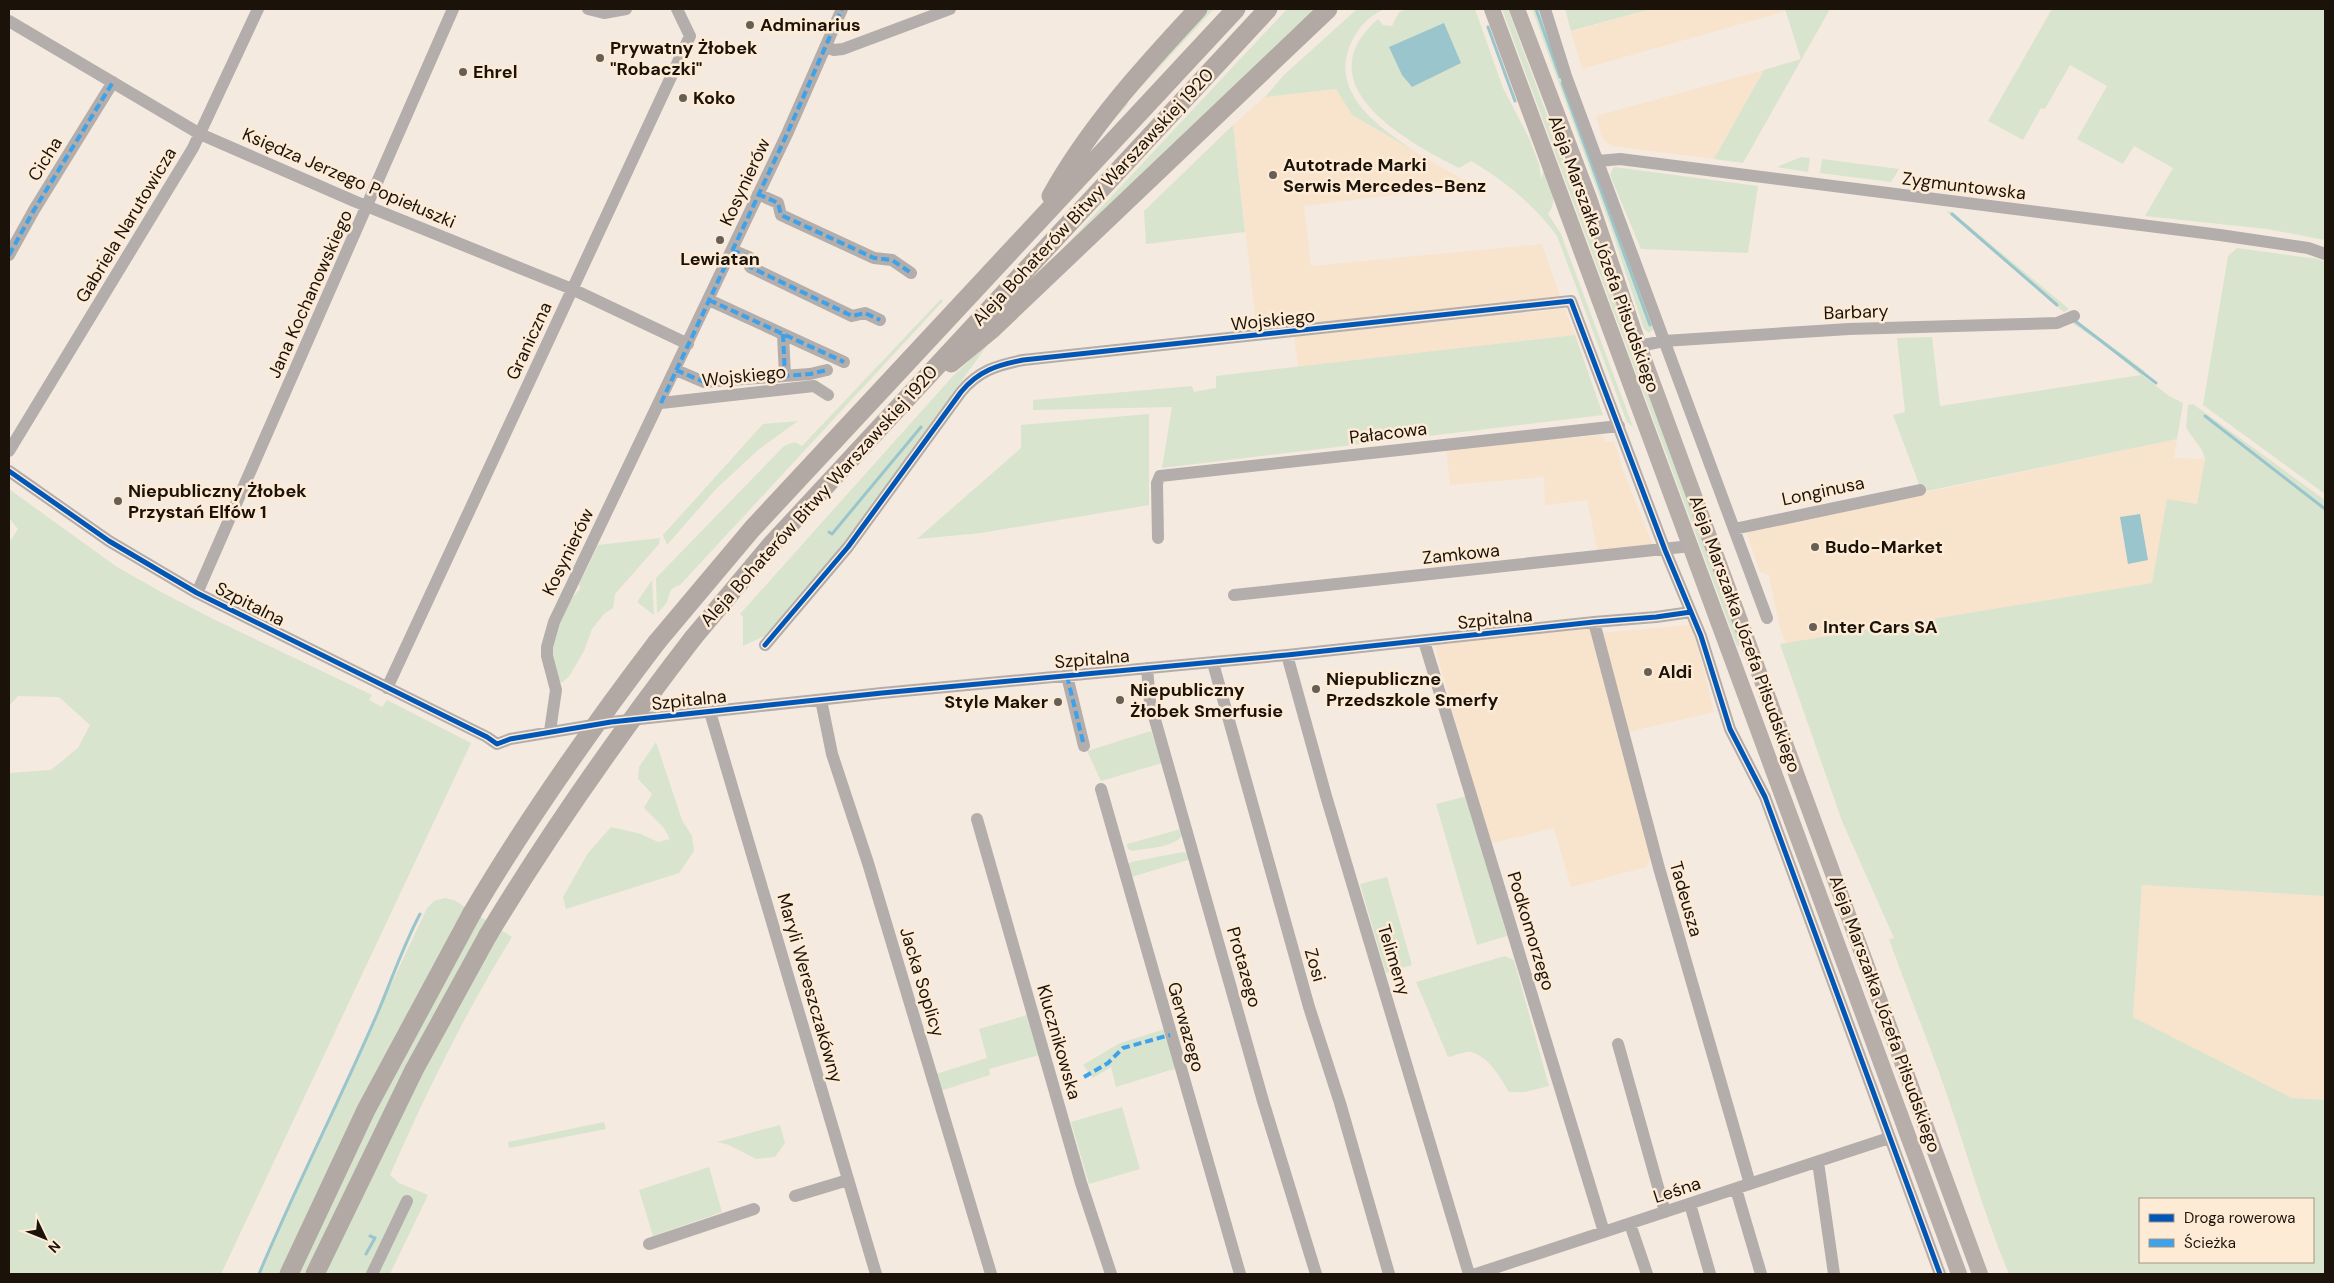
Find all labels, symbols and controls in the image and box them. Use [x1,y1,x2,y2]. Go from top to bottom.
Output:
place label: Adminarius [760,13,861,37]
marker: Adminarius [744,19,756,31]
place label: Prywatny Żłobek "Robaczki" [610,36,758,81]
marker: Prywatny Żłobek "Robaczki" [594,52,606,64]
place label: Ehrel [473,60,517,84]
street label: Aleja Bohaterów Bitwy Warszawskiej 1920 [967,63,1219,331]
marker: Ehrel [457,66,469,78]
place label: Koko [693,86,736,110]
marker: Koko [677,92,689,104]
street label: Aleja Marszałka Józefa Piłsudskiego [1543,112,1665,396]
street label: Księdza Jerzego Popiełuszki [239,122,459,234]
street label: Cicha [22,132,68,186]
street label: Kosynierów [714,134,776,230]
street label: Gabriela Narutowicza [70,143,182,307]
place label: Autotrade Marki Serwis Mercedes-Benz [1283,153,1486,198]
street label: Zygmuntowska [1901,166,2027,206]
marker: Autotrade Marki Serwis Mercedes-Benz [1267,169,1279,181]
street label: Jana Kochanowskiego [262,206,358,382]
marker: Lewiatan [714,234,726,246]
place label: Lewiatan [680,247,760,271]
street label: Graniczna [500,298,558,384]
street label: Barbary [1823,299,1889,325]
street label: Wojskiego [1230,304,1316,336]
street label: Aleja Bohaterów Bitwy Warszawskiej 1920 [695,360,943,632]
street label: Wojskiego [701,360,787,392]
street label: Pałacowa [1348,416,1428,450]
street label: Longinusa [1779,471,1867,511]
place label: Niepubliczny Żłobek Przystań Elfów 1 [128,479,307,524]
street label: Aleja Marszałka Józefa Piłsudskiego [1684,492,1806,776]
marker: Niepubliczny Żłobek Przystań Elfów 1 [112,495,124,507]
street label: Kosynierów [536,504,600,600]
place label: Budo-Market [1825,535,1943,559]
street label: Zamkowa [1421,538,1501,570]
marker: Budo-Market [1809,541,1821,553]
street label: Szpitalna [211,576,289,632]
street label: Szpitalna [1456,603,1534,635]
place label: Inter Cars SA [1823,615,1938,639]
marker: Inter Cars SA [1807,621,1819,633]
street label: Szpitalna [1053,644,1131,674]
place label: Aldi [1658,660,1692,684]
marker: Aldi [1642,666,1654,678]
place label: Niepubliczne Przedszkole Smerfy [1326,667,1498,712]
place label: Niepubliczny Żłobek Smerfusie [1130,678,1283,723]
marker: Niepubliczne Przedszkole Smerfy [1310,683,1322,695]
street label: Szpitalna [650,684,728,716]
place label: Style Maker [944,690,1048,714]
marker: Niepubliczny Żłobek Smerfusie [1114,694,1126,706]
marker: Style Maker [1052,696,1064,708]
street label: Tadeusza [1664,858,1708,940]
street label: Podkomorzego [1502,869,1560,993]
street label: Aleja Marszałka Józefa Piłsudskiego [1824,872,1946,1156]
street label: Maryli Wereszczakówny [771,890,849,1086]
street label: Telimeny [1372,921,1416,999]
street label: Jacka Soplicy [894,924,950,1040]
street label: Protazego [1221,924,1267,1010]
street label: Zosi [1299,945,1331,985]
street label: Gerwazego [1162,979,1210,1075]
street label: Klucznikowska [1031,982,1087,1102]
street label: Leśna [1650,1171,1704,1209]
legend [2139,1198,2314,1263]
text: Droga rowerowa [2184,1208,2295,1228]
north arrow [20,1213,70,1263]
text: Ścieżka [2184,1233,2236,1253]
text: N [44,1237,65,1257]

